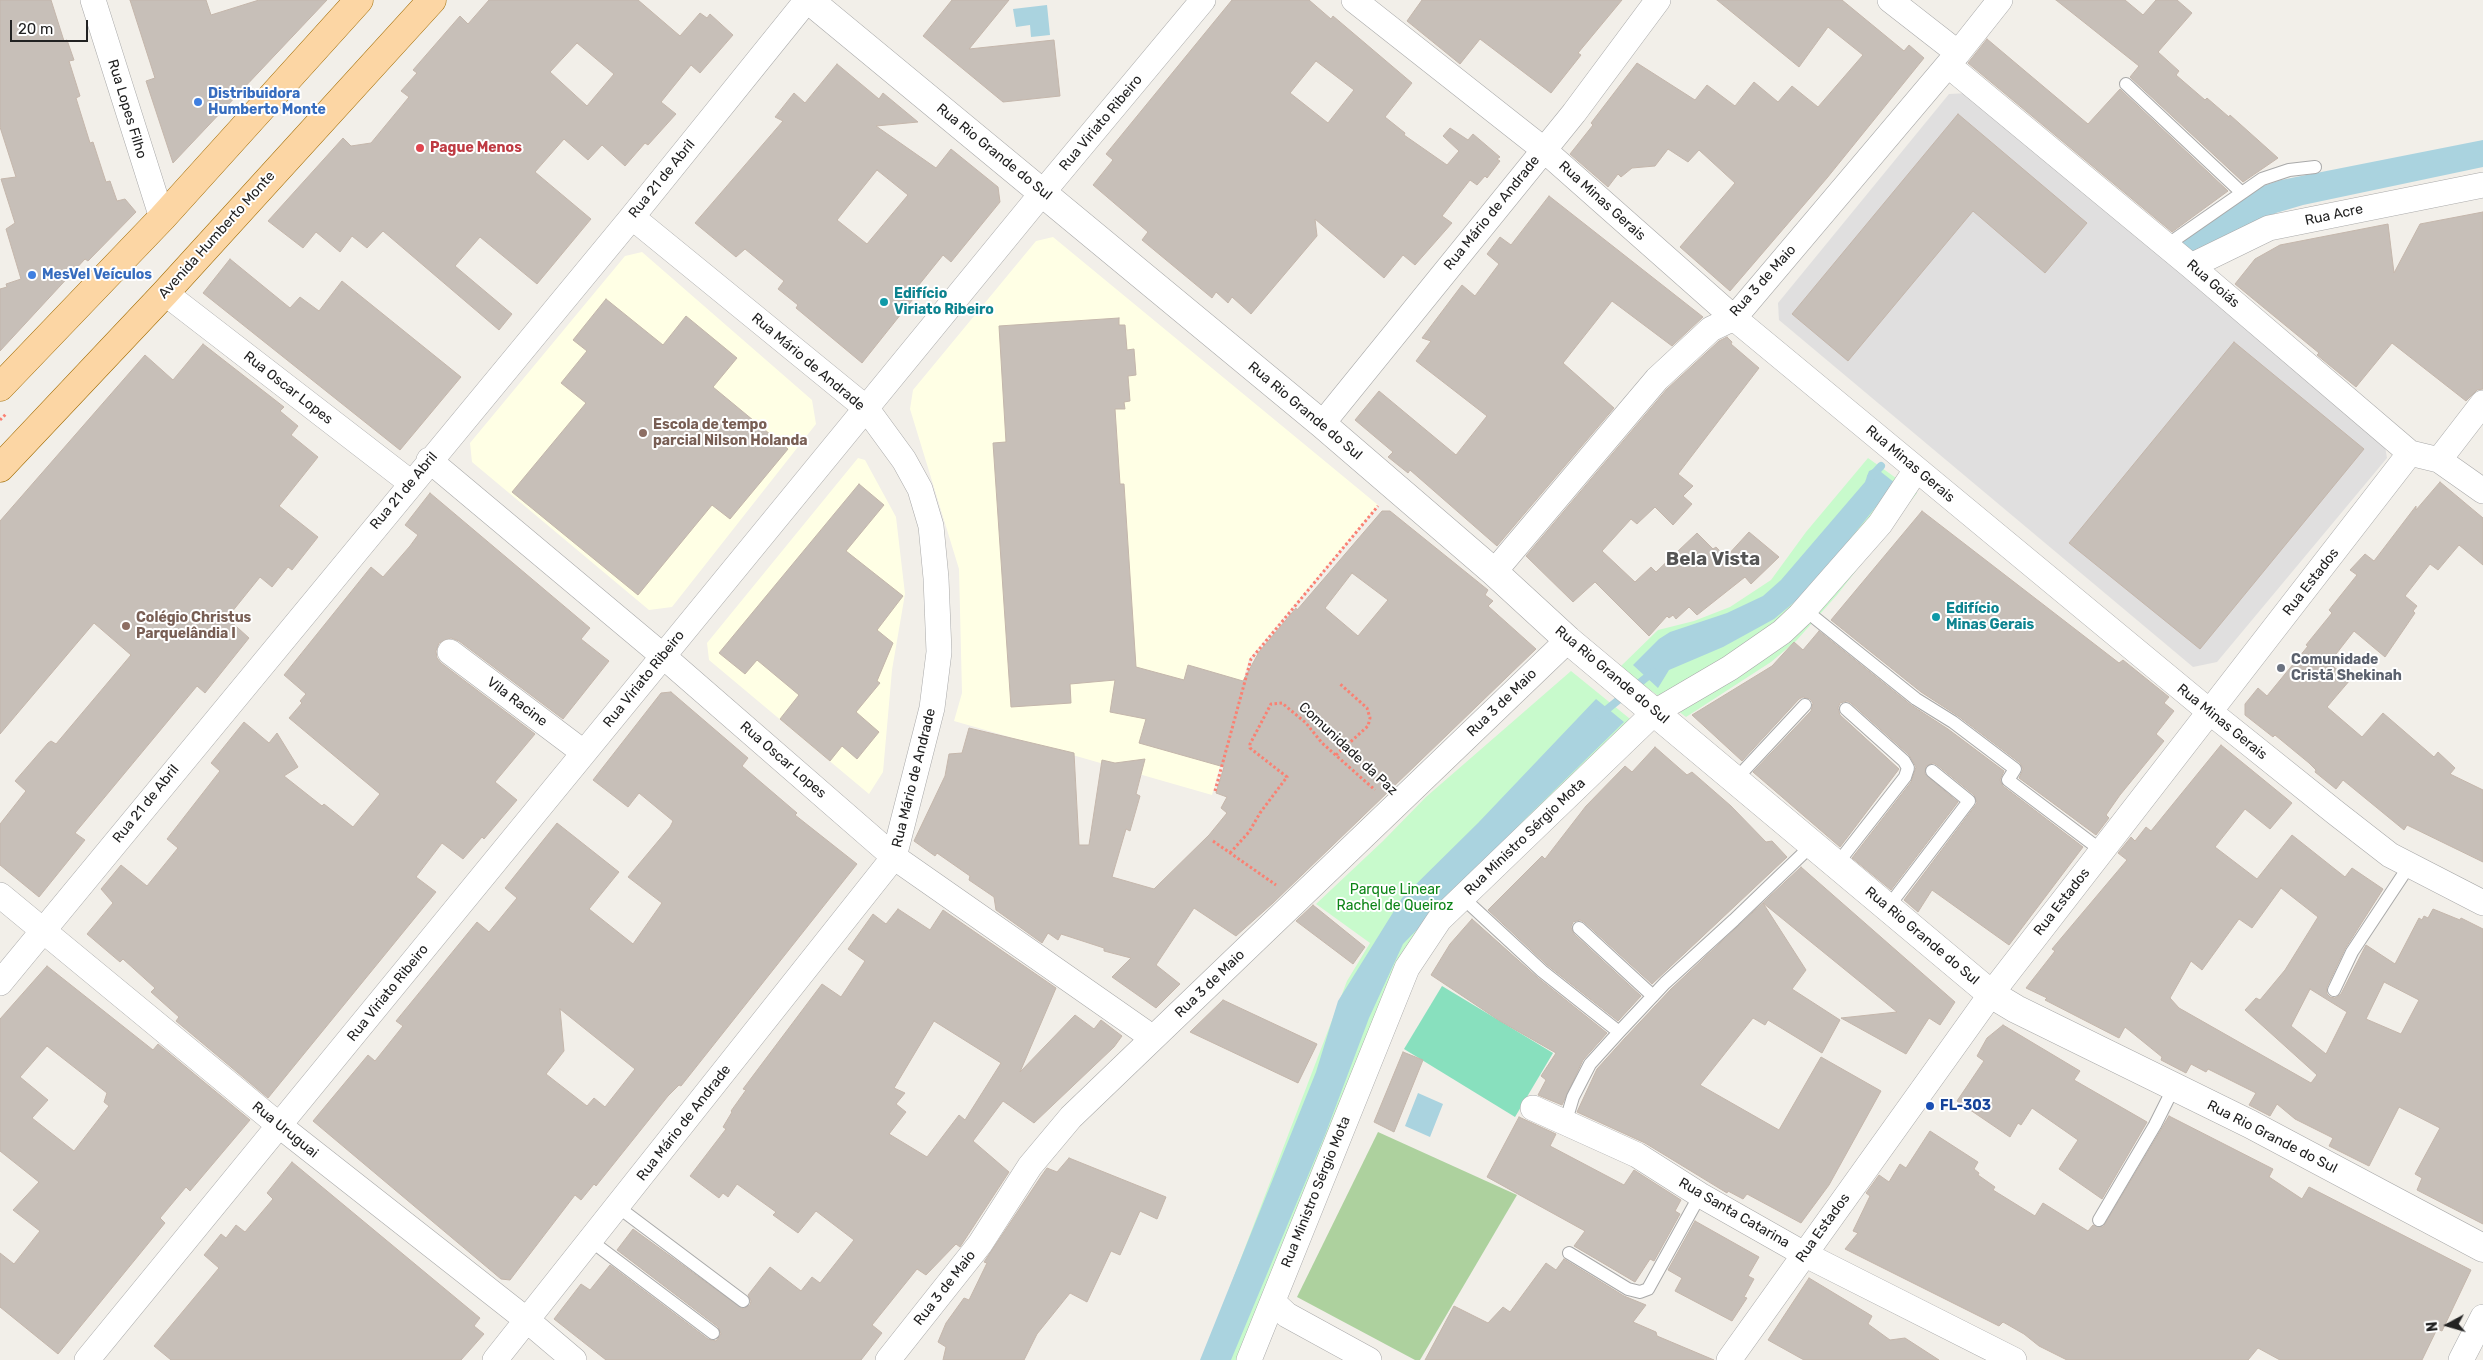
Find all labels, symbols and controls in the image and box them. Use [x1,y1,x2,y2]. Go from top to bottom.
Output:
scale bar [12,10,90,42]
text: 20 m [18,20,53,38]
street label: Rua Lopes Filho [104,57,150,161]
street label: Rua Viriato Ribeiro [1056,72,1146,174]
place label: Distribuidora Humberto Monte [208,86,326,118]
marker: Distribuidora Humberto Monte [192,96,204,108]
street label: Rua Rio Grande do Sul [933,100,1055,204]
street label: Rua 21 de Abril [625,136,699,222]
place label: Pague Menos [430,140,522,156]
marker: Pague Menos [414,142,426,154]
street label: Rua Mário de Andrade [1441,152,1543,274]
street label: Rua Minas Gerais [1555,158,1649,244]
street label: Avenida Humberto Monte [155,168,279,302]
street label: Rua Acre [2303,201,2365,229]
street label: Rua 3 de Maio [1726,242,1800,320]
street label: Rua Goiás [2183,256,2243,312]
place label: MesVel Veículos [42,267,152,283]
marker: MesVel Veículos [26,269,38,281]
place label: Edifício Viriato Ribeiro [894,286,994,318]
marker: Edifício Viriato Ribeiro [878,296,890,308]
street label: Rua Mário de Andrade [748,310,868,414]
street label: Rua Oscar Lopes [240,348,336,428]
street label: Rua Rio Grande do Sul [1245,358,1365,464]
place label: Escola de tempo parcial Nilson Holanda [653,417,808,450]
street label: Rua Minas Gerais [1862,422,1958,506]
marker: Escola de tempo parcial Nilson Holanda [637,427,649,439]
street label: Rua 21 de Abril [367,449,441,533]
street label: Rua Estados [2279,545,2343,619]
district label: Bela Vista [1666,549,1760,571]
place label: Edifício Minas Gerais [1946,601,2034,634]
place label: Colégio Christus Parquelândia I [136,610,251,642]
marker: Edifício Minas Gerais [1930,611,1942,623]
marker: Colégio Christus Parquelândia I [120,620,132,632]
street label: Rua Rio Grande do Sul [1552,622,1672,728]
street label: Rua Viriato Ribeiro [600,627,688,731]
place label: Comunidade Cristã Shekinah [2291,652,2402,684]
marker: Comunidade Cristã Shekinah [2275,662,2287,674]
street label: Rua 3 de Maio [1464,666,1540,740]
street label: Vila Racine [483,674,551,730]
street label: Rua Minas Gerais [2174,681,2270,763]
street label: Comunidade da Paz [1295,699,1401,799]
street label: Rua Mário de Andrade [889,707,939,849]
street label: Rua Oscar Lopes [736,718,830,802]
street label: Rua 21 de Abril [109,761,183,847]
street label: Rua Ministro Sérgio Mota [1461,775,1589,899]
street label: Rua Estados [2030,865,2094,939]
park label: Parque Linear Rachel de Queiroz [1337,882,1453,914]
street label: Rua Rio Grande do Sul [1862,883,1982,989]
street label: Rua Viriato Ribeiro [344,941,432,1045]
street label: Rua 3 de Maio [1172,947,1248,1021]
street label: Rua Mário de Andrade [633,1062,735,1184]
street label: Rua Rio Grande do Sul [2204,1097,2340,1177]
street label: Rua Uruguai [249,1098,321,1162]
place label: FL-303 [1940,1098,1991,1114]
marker: FL-303 [1924,1100,1936,1112]
street label: Rua Ministro Sérgio Mota [1278,1114,1354,1270]
street label: Rua Santa Catarina [1676,1174,1792,1252]
street label: Rua Estados [1792,1190,1854,1266]
street label: Rua 3 de Maio [911,1247,979,1329]
north arrow [2423,1300,2473,1350]
text: N [2424,1321,2442,1333]

